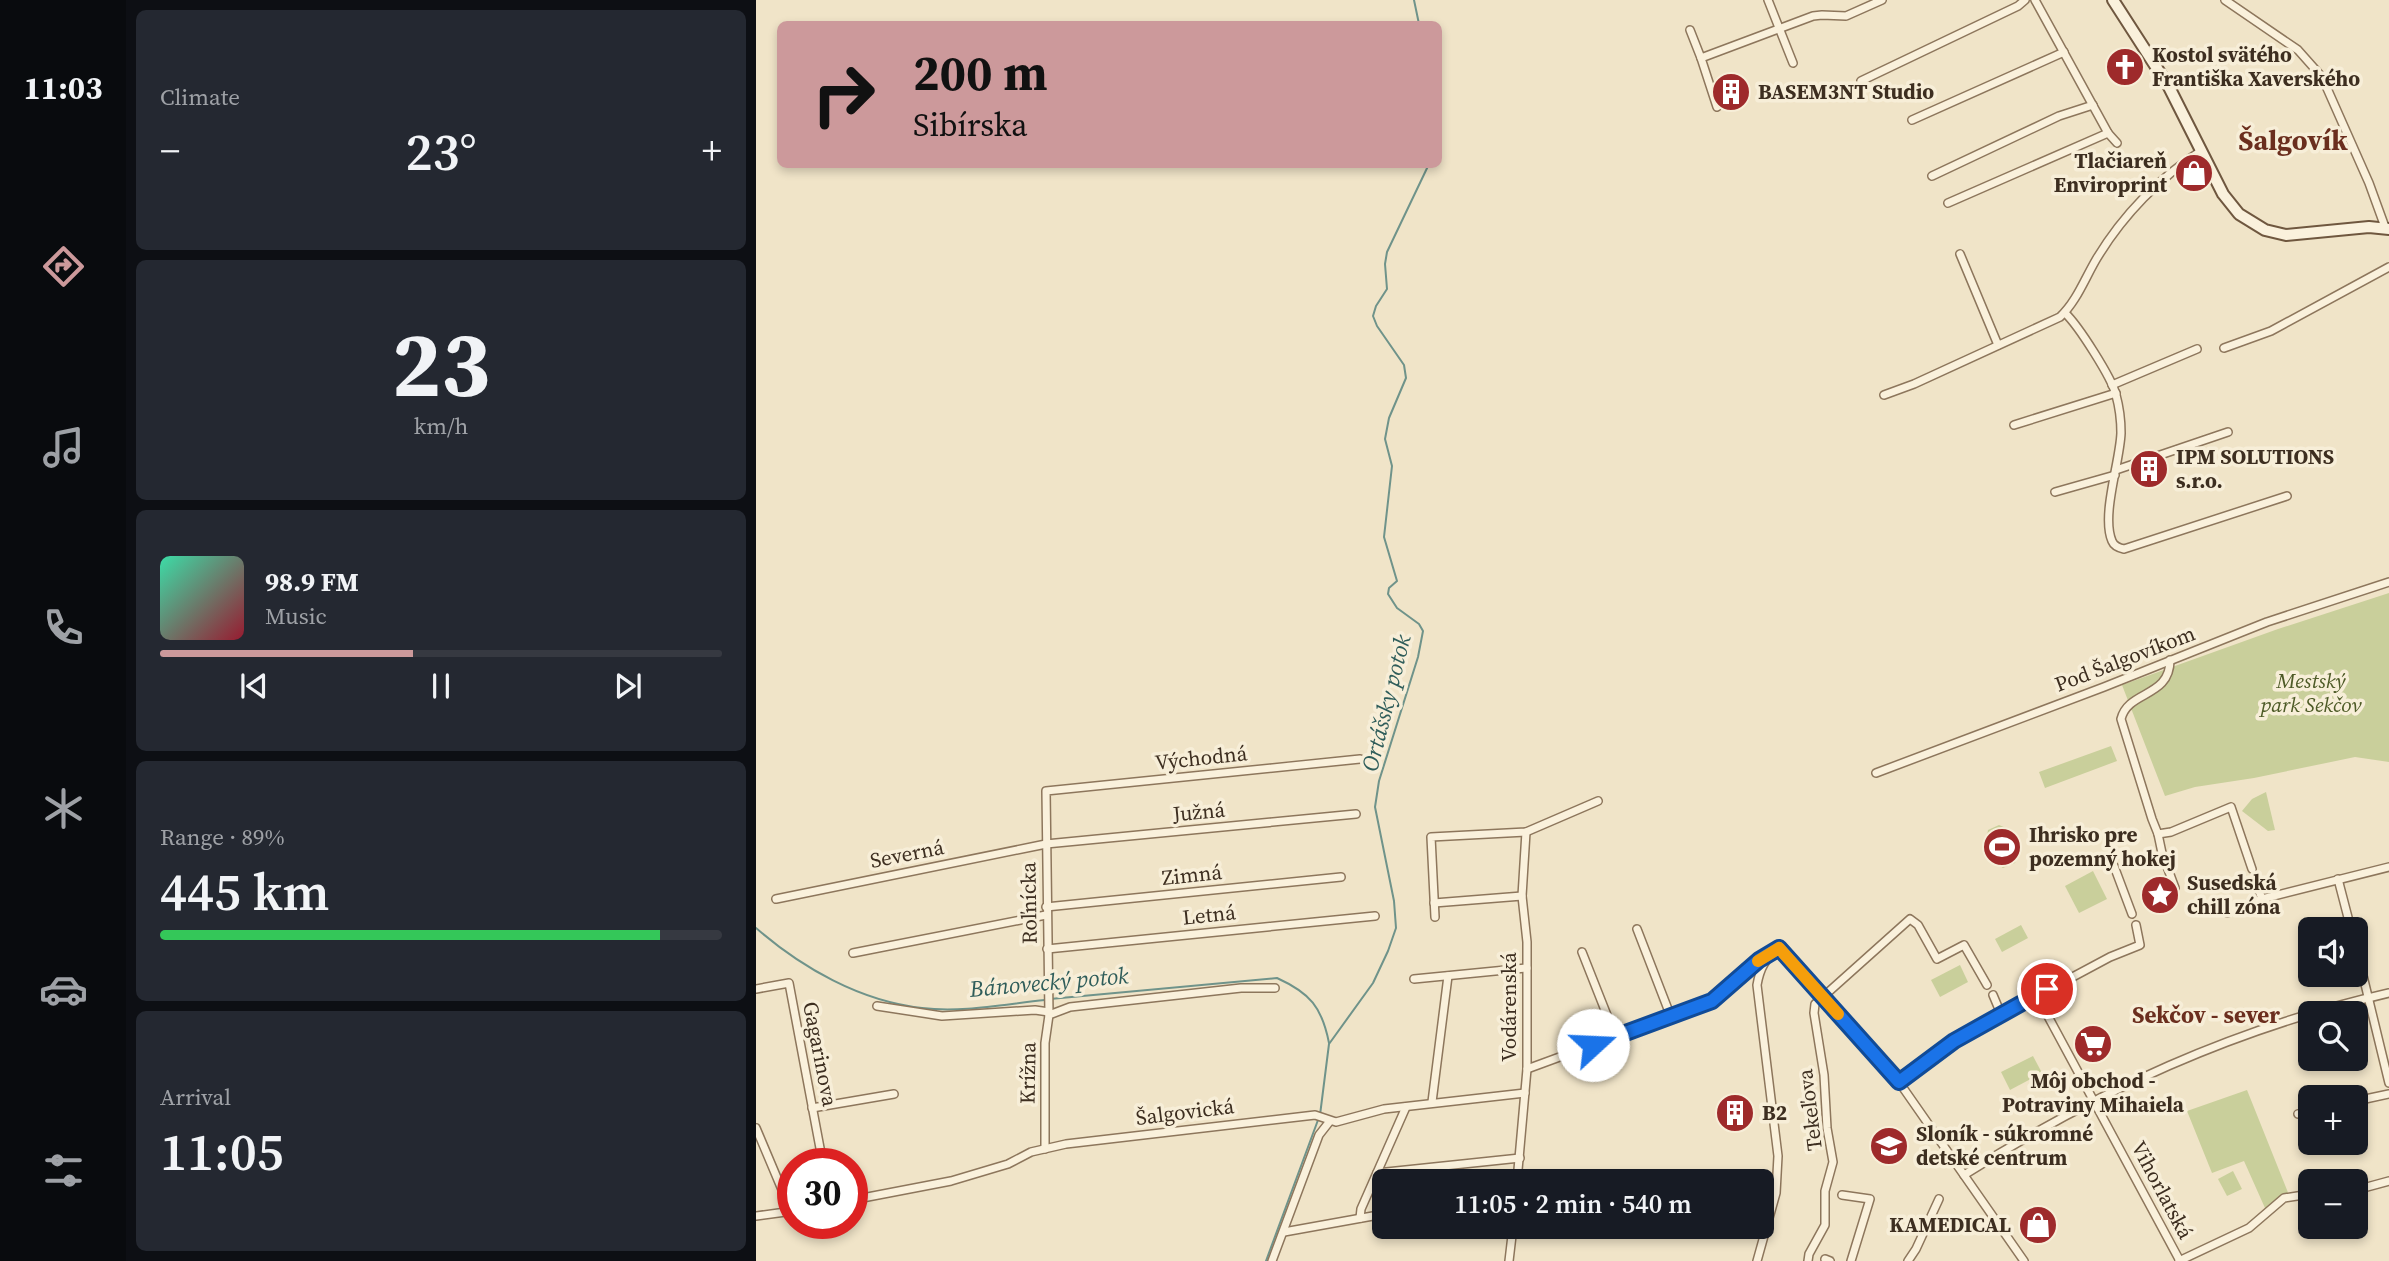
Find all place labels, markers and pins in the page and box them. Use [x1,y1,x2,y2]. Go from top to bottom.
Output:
place label: Kostol svätého Františka Xaverského [2152,40,2360,93]
church icon: Kostol svätého Františka Xaverského [2104,46,2146,88]
building icon: BASEM3NT Studio [1710,71,1752,113]
place label: BASEM3NT Studio [1758,77,1934,106]
place label: Tlačiareň Enviroprint [2054,146,2167,199]
shop icon: Tlačiareň Enviroprint [2173,152,2215,194]
place label: IPM SOLUTIONS s.r.o. [2176,442,2334,495]
building icon: IPM SOLUTIONS s.r.o. [2128,448,2170,490]
place label: Ihrisko pre pozemný hokej [2029,820,2176,873]
sports icon: Ihrisko pre pozemný hokej [1981,826,2023,868]
place label: Susedská chill zóna [2187,868,2281,921]
place icon: Susedská chill zóna [2139,874,2181,916]
pin [2017,959,2077,1019]
supermarket icon: Môj obchod - Potraviny Mihaiela [2072,1023,2114,1065]
place label: Môj obchod - Potraviny Mihaiela [2002,1066,2185,1119]
building icon: B2 [1714,1092,1756,1134]
place label: B2 [1762,1098,1787,1127]
place label: Sloník - súkromné detské centrum [1916,1119,2093,1172]
school or university icon: Sloník - súkromné detské centrum [1868,1125,1910,1167]
shop icon: KAMEDICAL [2017,1204,2059,1246]
place label: KAMEDICAL [1889,1210,2011,1239]

